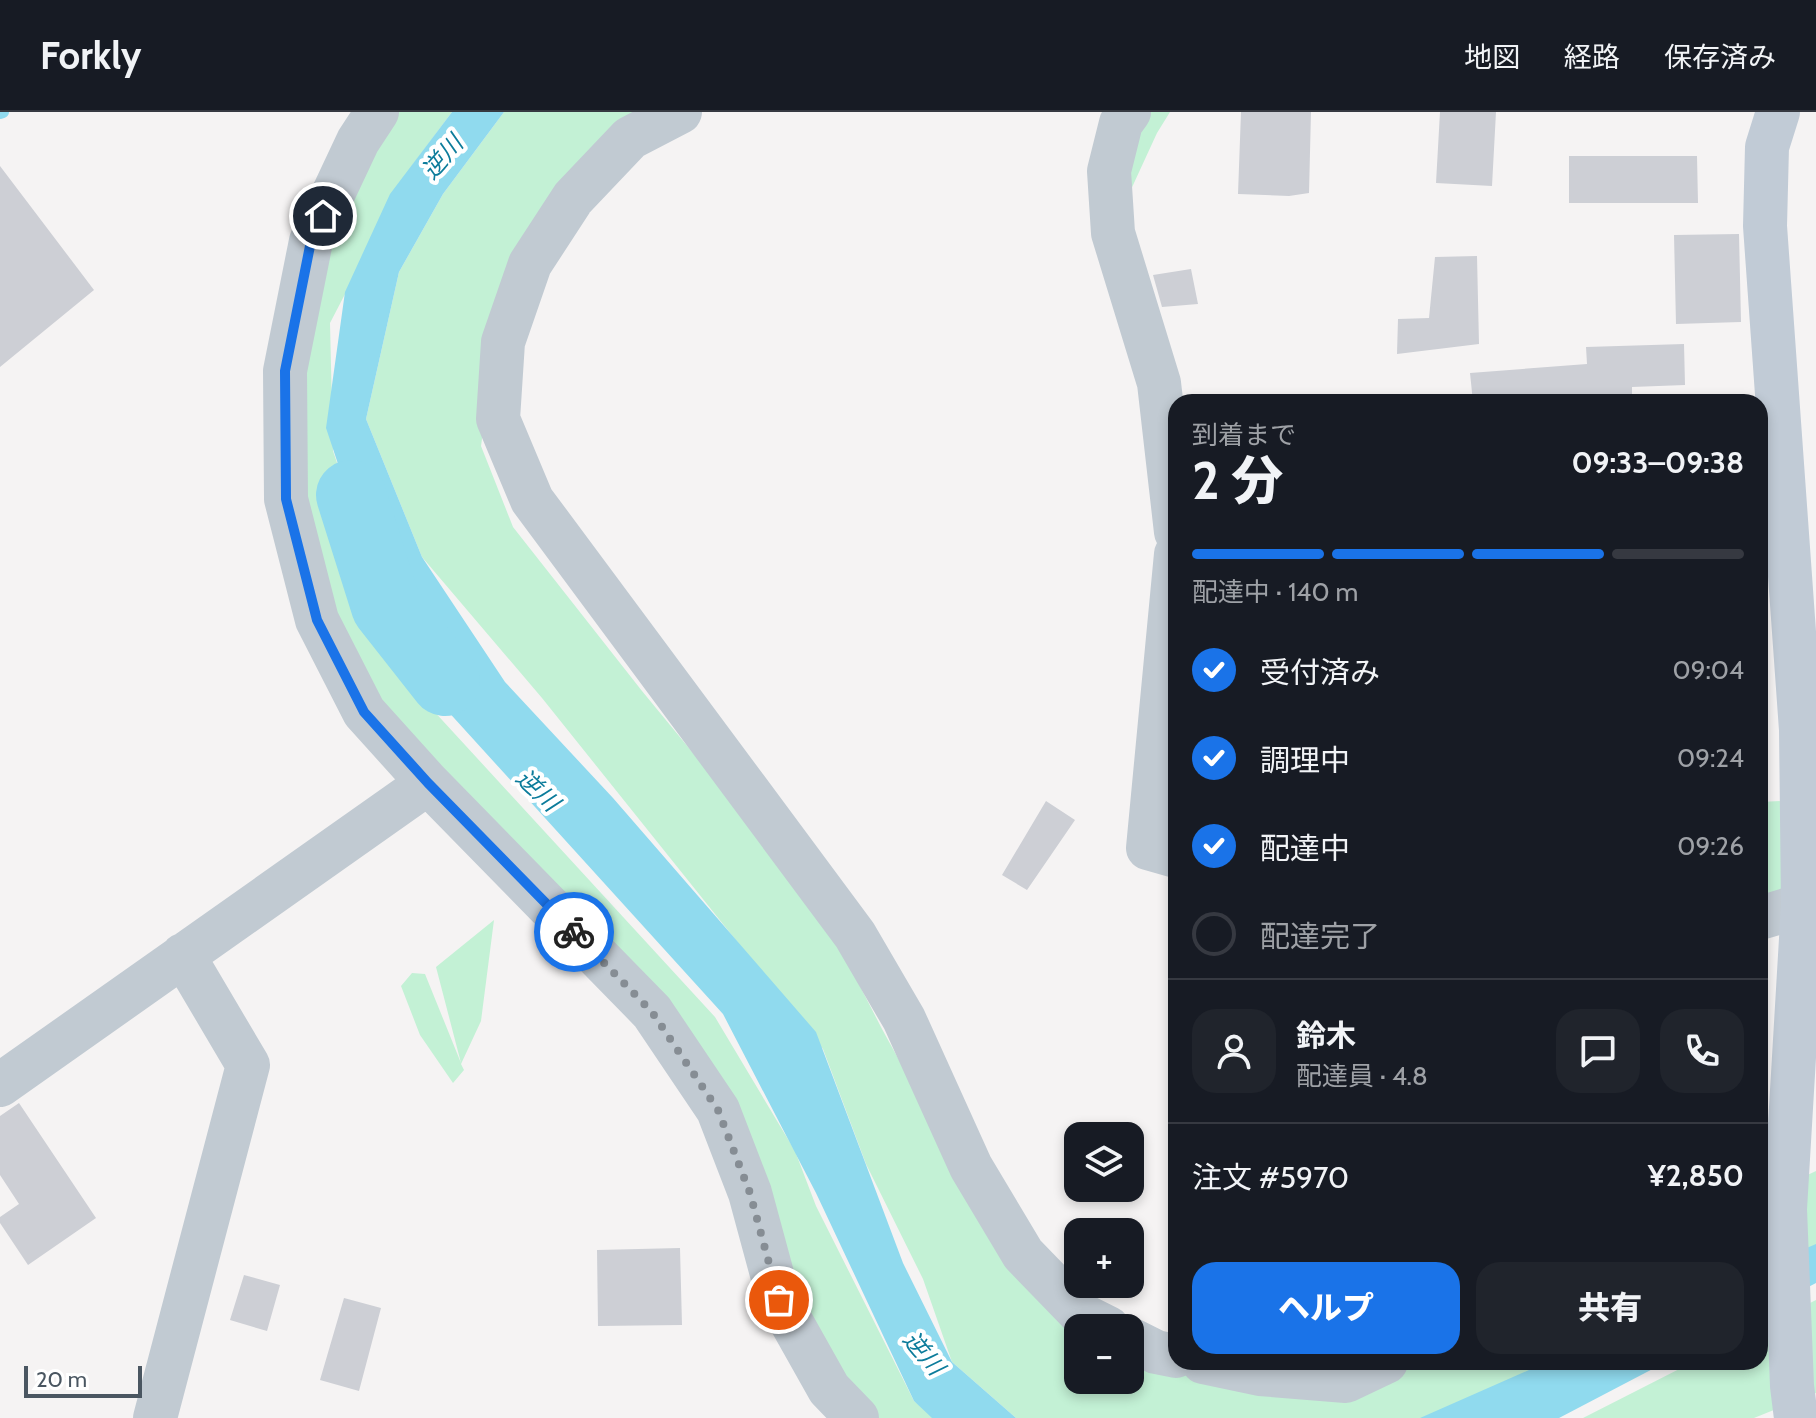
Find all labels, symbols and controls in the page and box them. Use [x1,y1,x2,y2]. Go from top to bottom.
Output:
text: Forkly [40,32,141,79]
text: 地図 [1464,40,1520,74]
text: 経路 [1564,40,1620,74]
text: 保存済み [1664,40,1776,74]
water label: 逆川 [415,127,471,185]
pin [289,182,357,250]
icon: home [301,194,345,238]
text: 到着まで [1192,419,1296,451]
text: 09:33–09:38 [1571,444,1744,481]
text: 2 分 [1192,449,1283,512]
text: 配達中 · 140 m [1192,576,1358,608]
icon: check [1192,648,1236,692]
text: 受付済み [1260,654,1380,691]
text: 09:04 [1672,654,1744,686]
icon: check [1192,736,1236,780]
text: 調理中 [1260,742,1350,779]
text: 09:24 [1677,742,1744,774]
water label: 逆川 [511,763,568,819]
icon: check [1192,824,1236,868]
text: 配達中 [1260,830,1350,867]
text: 09:26 [1677,830,1744,862]
courier [534,892,614,972]
icon: bike [552,910,596,954]
text: 配達完了 [1260,918,1380,955]
button: person [1192,1009,1276,1093]
button: chat [1556,1009,1640,1093]
button: phone [1660,1009,1744,1093]
text: 鈴木 [1296,1017,1356,1054]
text: 配達員 · 4.8 [1296,1060,1428,1092]
map controls [1064,1122,1144,1394]
button: layers [1064,1122,1144,1202]
text: ¥2,850 [1648,1157,1744,1194]
text: 注文 #5970 [1192,1159,1349,1196]
button: + [1064,1218,1144,1298]
button: ヘルプ [1192,1262,1460,1354]
button: 共有 [1476,1262,1744,1354]
pin [745,1266,813,1334]
icon: bag [757,1278,801,1322]
button: − [1064,1314,1144,1394]
water label: 逆川 [897,1325,952,1383]
scale bar [24,1362,142,1398]
text: 20 m [36,1366,87,1393]

